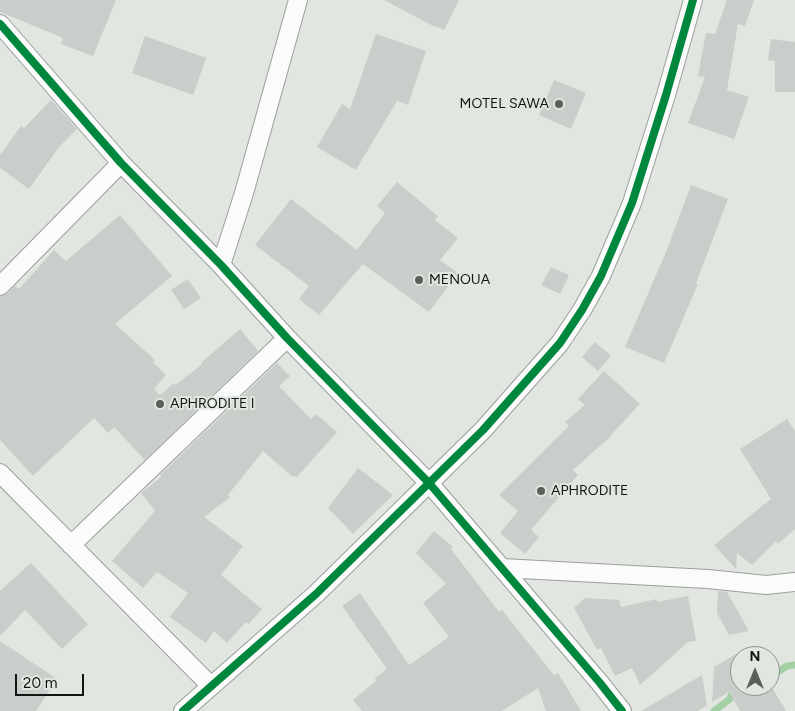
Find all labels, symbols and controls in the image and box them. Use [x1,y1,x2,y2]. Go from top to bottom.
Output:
place label: MOTEL SAWA [460,96,549,112]
marker: MOTEL SAWA [553,98,565,110]
place label: MENOUA [429,272,490,288]
marker: MENOUA [413,274,425,286]
place label: APHRODITE I [170,396,254,412]
marker: APHRODITE I [154,398,166,410]
place label: APHRODITE [551,483,628,499]
marker: APHRODITE [535,485,547,497]
north arrow [730,646,780,696]
text: N [750,648,760,665]
scale bar [18,664,86,696]
text: 20 m [23,674,57,692]

